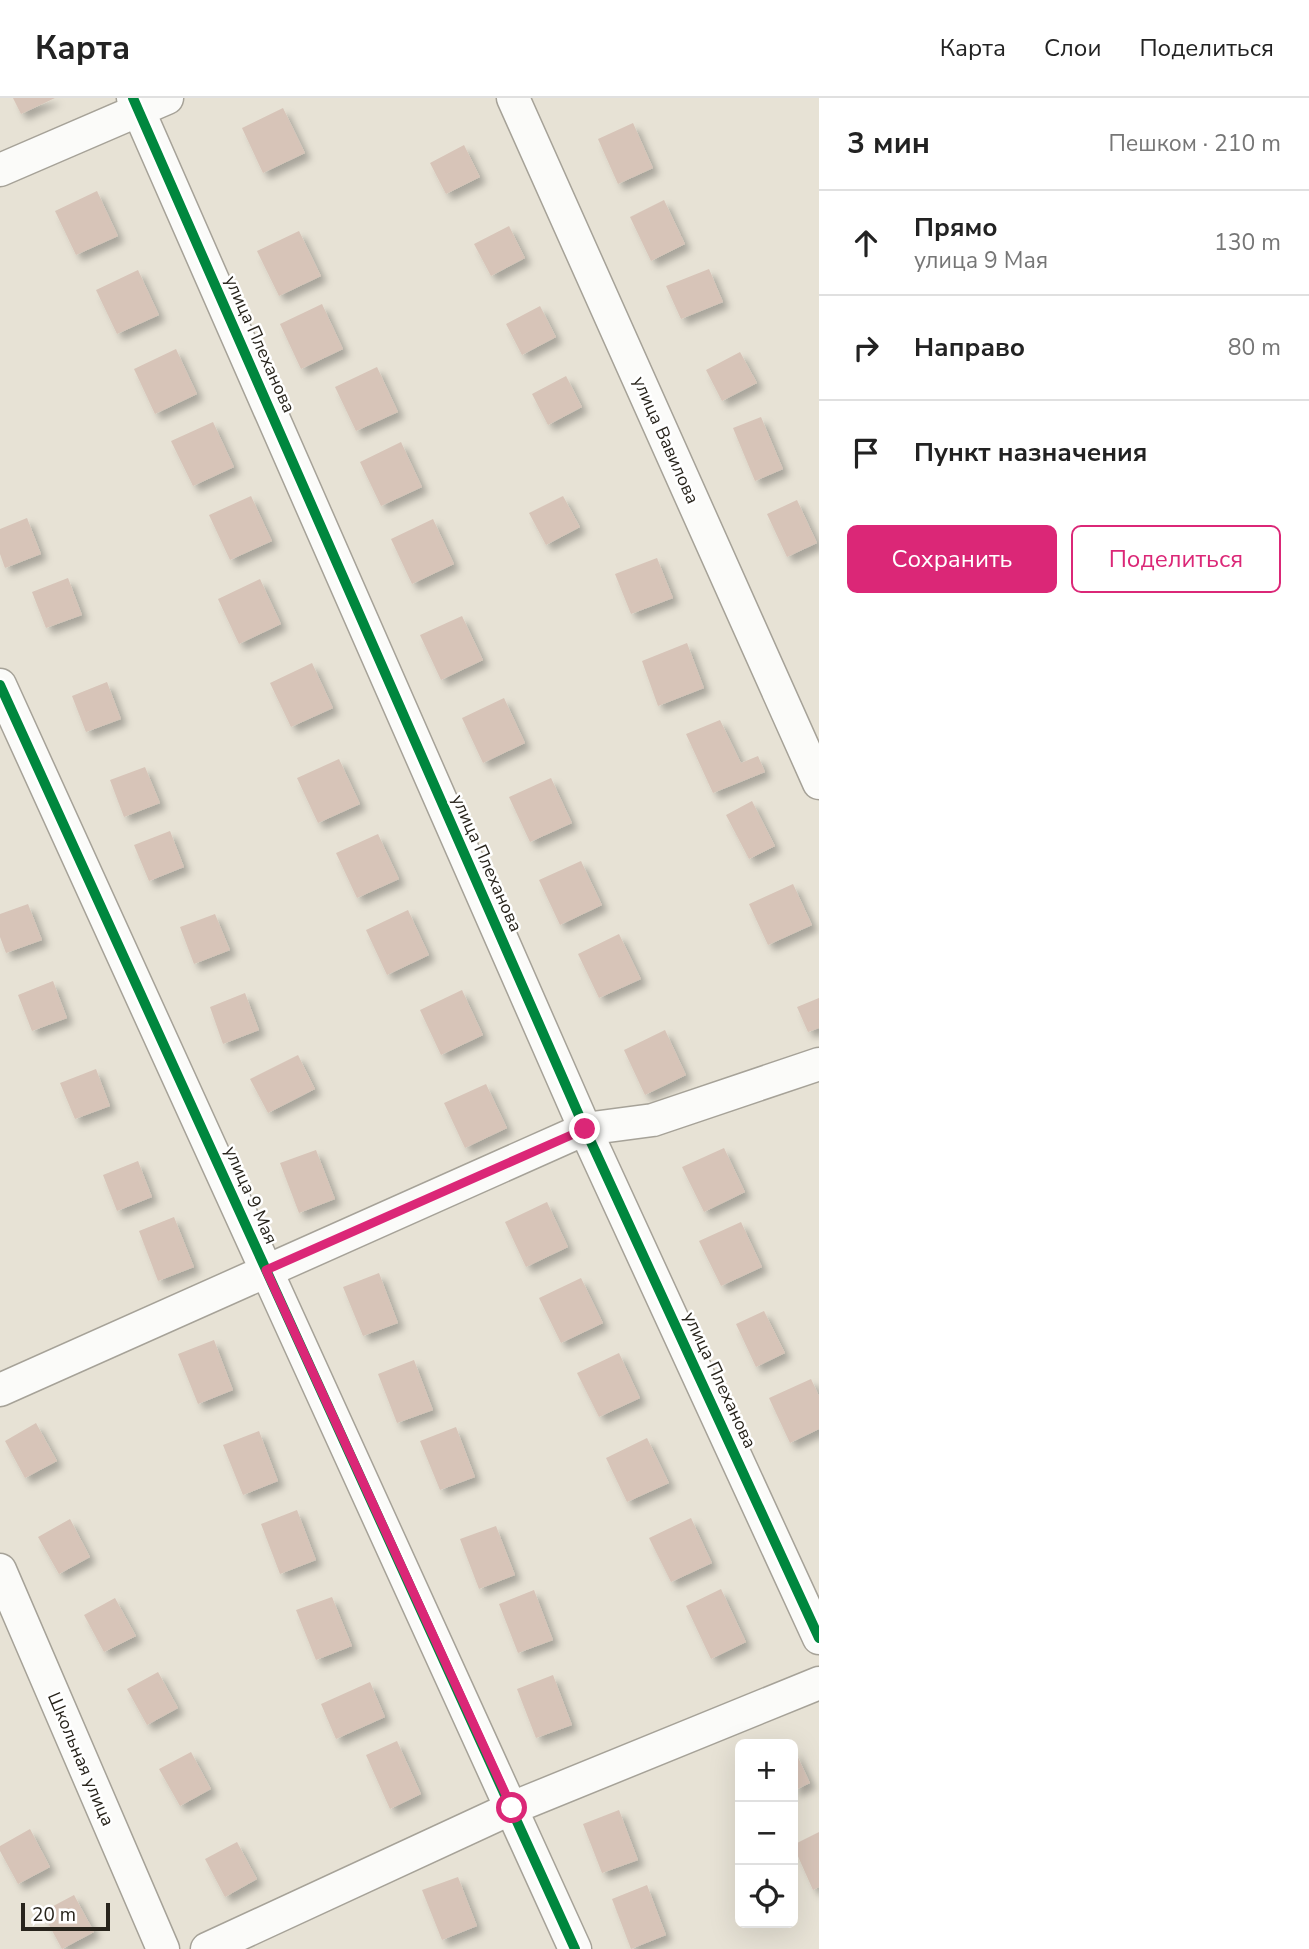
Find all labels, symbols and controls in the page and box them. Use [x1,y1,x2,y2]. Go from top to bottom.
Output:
text: Карта [35,26,130,71]
text: Карта [940,32,1006,64]
text: Слои [1044,32,1101,64]
text: Поделиться [1139,32,1274,64]
text: 3 мин [847,123,930,164]
text: Пешком · 210 m [1108,128,1281,159]
text: Прямо [914,210,998,245]
icon: ahead [847,224,885,262]
text: 130 m [1214,227,1281,258]
text: улица 9 Мая [914,245,1048,276]
street label: улица Плеханова [219,272,301,416]
icon: right [847,329,885,367]
text: Направо [914,330,1025,365]
text: 80 m [1228,332,1281,363]
street label: улица Вавилова [627,372,705,508]
icon: arrive [847,434,885,472]
text: Пункт назначения [914,435,1147,470]
button: Сохранить [847,525,1057,593]
button: Поделиться [1071,525,1281,593]
street label: улица Плеханова [446,791,528,935]
route end [569,1113,600,1144]
street label: улица 9 Мая [219,1142,283,1248]
street label: улица Плеханова [678,1308,762,1452]
street label: Школьная улица [42,1688,120,1830]
map controls [735,1739,798,1928]
button: + [735,1739,798,1802]
route start [496,1792,527,1823]
button: − [735,1802,798,1865]
button: locate [735,1865,798,1928]
scale bar [21,1900,110,1932]
text: 20 m [32,1902,76,1928]

